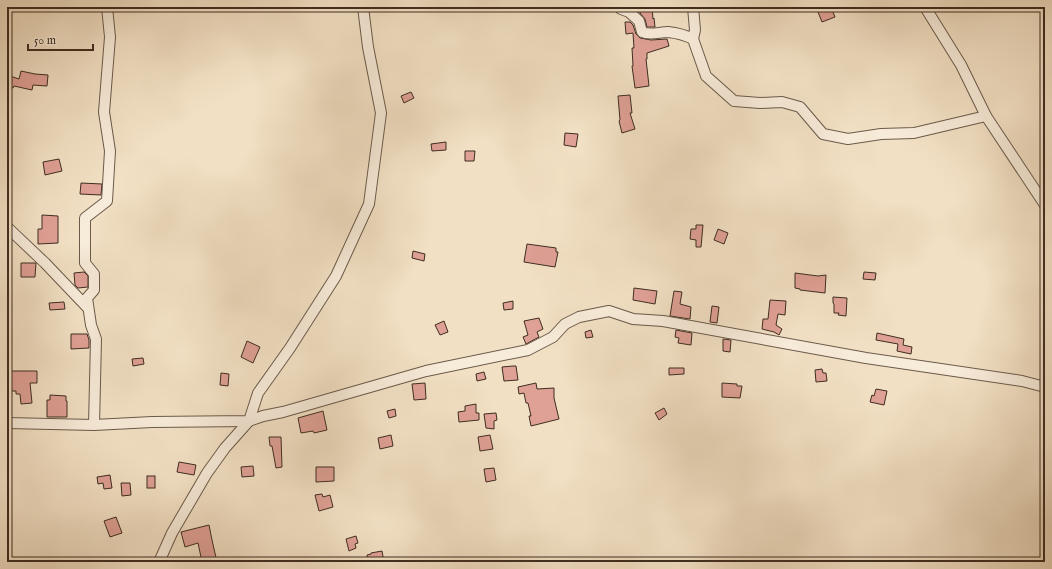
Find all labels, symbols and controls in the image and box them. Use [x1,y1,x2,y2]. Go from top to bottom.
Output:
scale bar [28,26,93,52]
text: 50 m [34,33,56,48]

